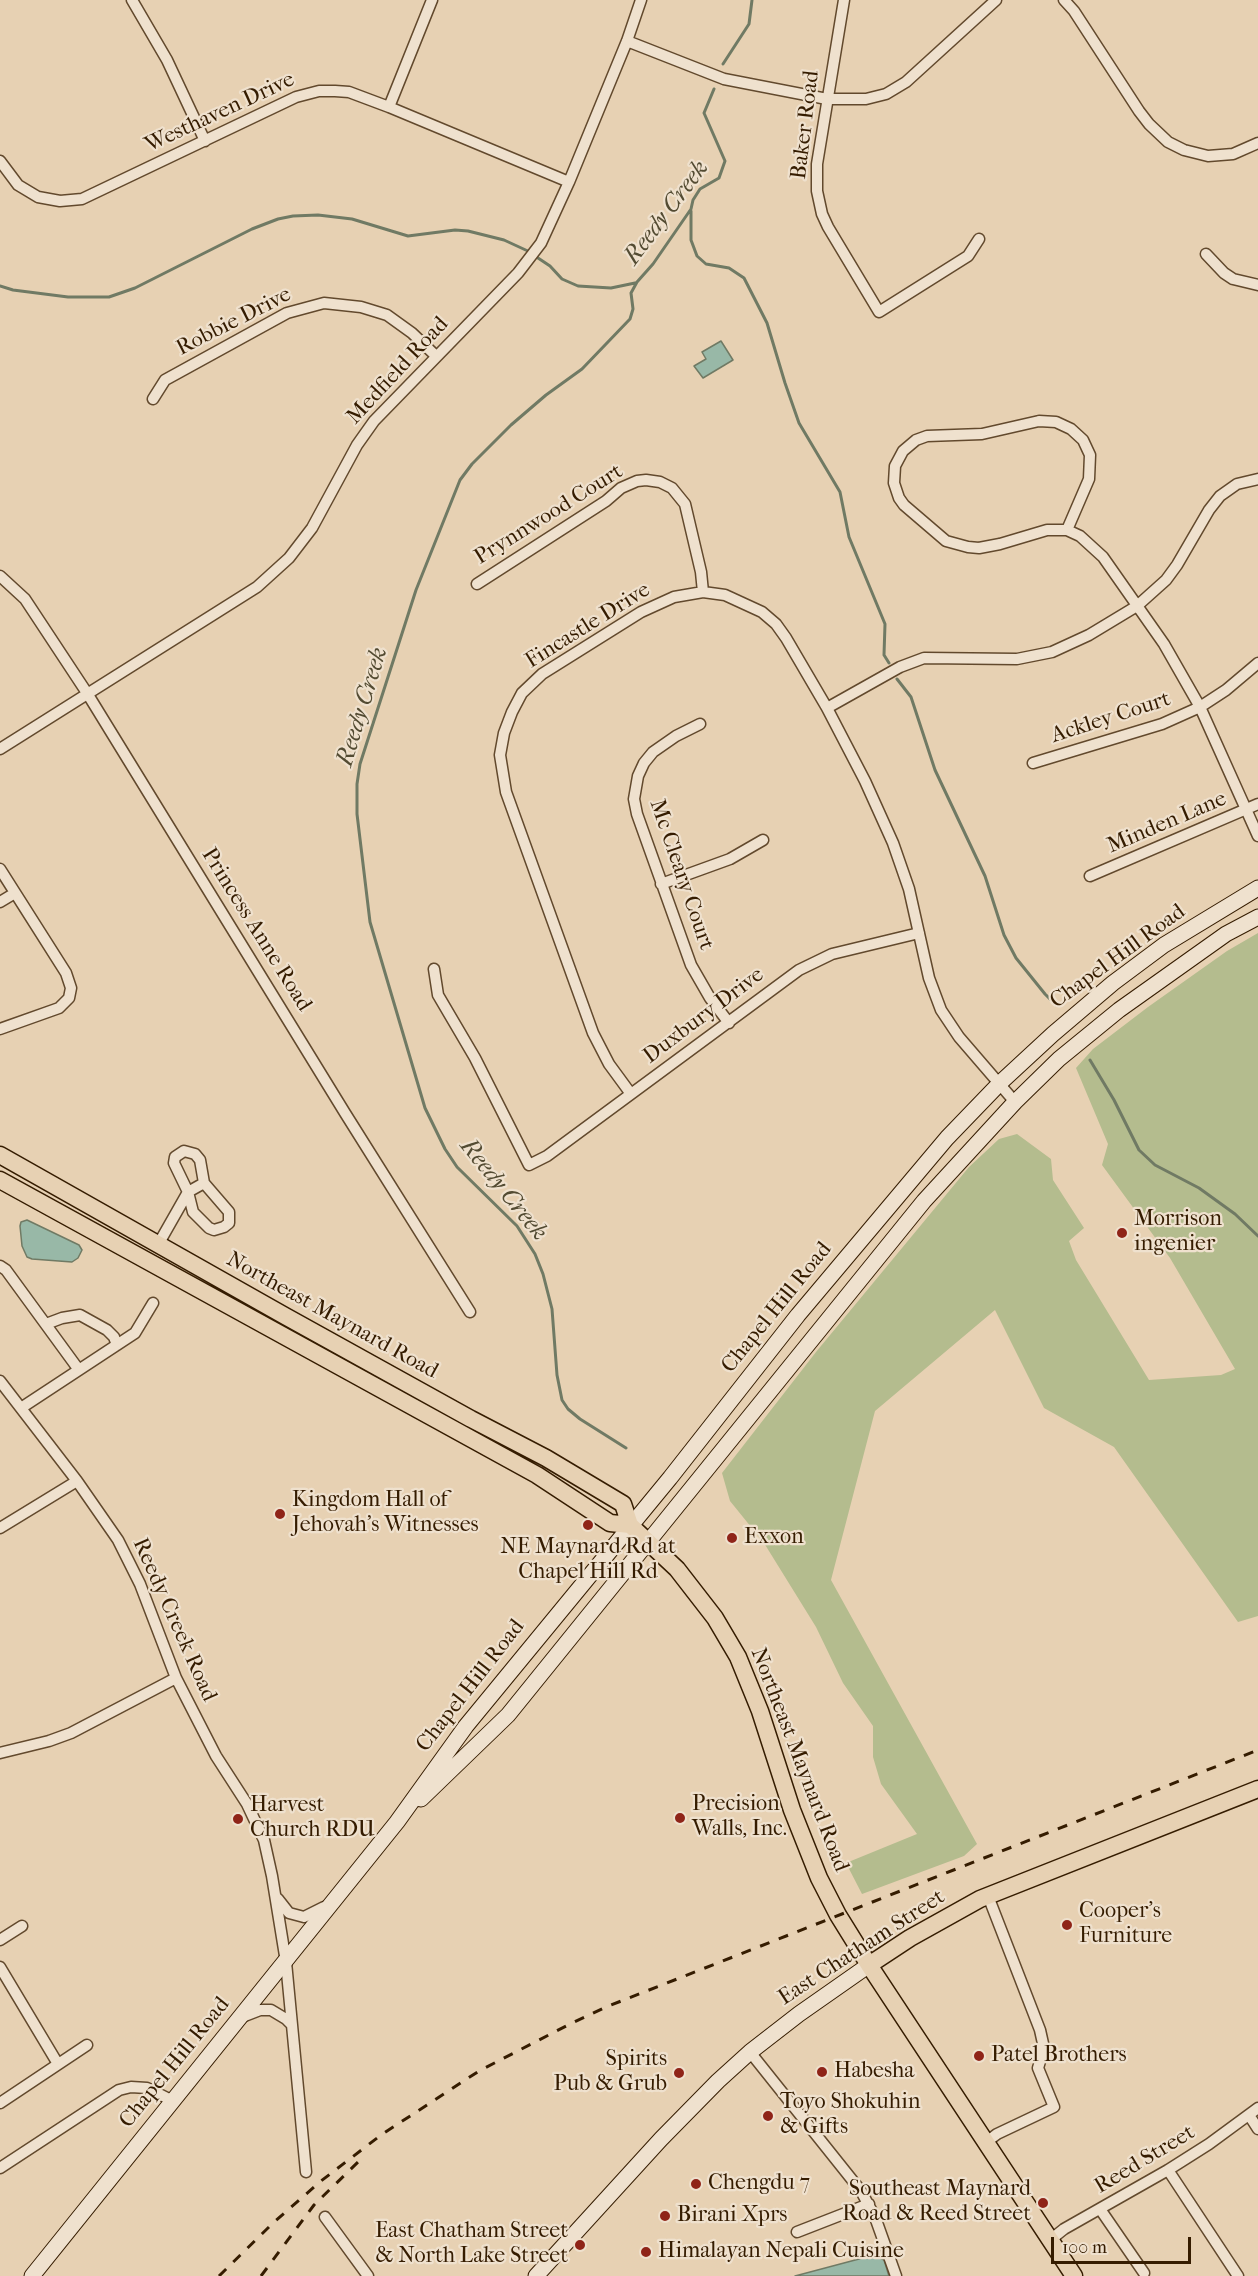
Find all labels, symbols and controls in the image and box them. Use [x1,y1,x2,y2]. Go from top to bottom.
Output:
street label: Westhaven Drive [141,67,299,159]
street label: Baker Road [786,69,826,181]
water label: Reedy Creek [619,155,715,271]
street label: Robbie Drive [172,282,296,362]
street label: Medfield Road [341,312,455,430]
street label: Prynnwood Court [470,459,628,571]
street label: Fincastle Drive [521,577,655,675]
water label: Reedy Creek [331,644,395,770]
street label: Ackley Court [1048,686,1174,750]
street label: Minden Lane [1104,786,1230,860]
street label: Mc Cleary Court [643,796,719,954]
street label: Princess Anne Road [195,843,317,1017]
street label: Chapel Hill Road [1045,899,1191,1015]
street label: Duxbury Drive [639,962,769,1070]
water label: Reedy Creek [453,1133,553,1247]
place label: Morrison ingenier [1134,1207,1222,1258]
marker: Morrison ingenier [1115,1226,1129,1240]
street label: Chapel Hill Road [716,1237,838,1379]
street label: Northeast Maynard Road [222,1247,442,1385]
place label: Kingdom Hall of Jehovah’s Witnesses [292,1488,479,1540]
marker: Kingdom Hall of Jehovah’s Witnesses [273,1507,287,1521]
marker: NE Maynard Rd at Chapel Hill Rd [581,1518,595,1532]
place label: Exxon [744,1525,804,1551]
marker: Exxon [725,1531,739,1545]
street label: Reedy Creek Road [126,1534,222,1706]
place label: NE Maynard Rd at Chapel Hill Rd [500,1535,676,1586]
street label: Chapel Hill Road [411,1615,531,1757]
street label: Northeast Maynard Road [744,1644,854,1876]
place label: Precision Walls, Inc. [692,1792,787,1844]
place label: Harvest Church RDU [250,1793,375,1844]
marker: Precision Walls, Inc. [673,1811,687,1825]
marker: Harvest Church RDU [231,1812,245,1826]
street label: East Chatham Street [774,1884,950,2012]
place label: Cooper's Furniture [1079,1899,1172,1951]
marker: Cooper's Furniture [1060,1918,1074,1932]
street label: Chapel Hill Road [114,1992,236,2134]
place label: Patel Brothers [991,2043,1127,2069]
place label: Spirits Pub & Grub [553,2047,667,2098]
marker: Patel Brothers [972,2049,986,2063]
place label: Habesha [834,2059,915,2085]
marker: Habesha [815,2065,829,2079]
marker: Spirits Pub & Grub [672,2066,686,2080]
place label: Toyo Shokuhin & Gifts [780,2090,920,2142]
marker: Toyo Shokuhin & Gifts [761,2109,775,2123]
street label: Reed Street [1090,2120,1200,2200]
place label: Chengdu 7 [708,2171,810,2197]
marker: Chengdu 7 [689,2177,703,2191]
place label: Southeast Maynard Road & Reed Street [842,2177,1031,2228]
marker: Southeast Maynard Road & Reed Street [1036,2196,1050,2210]
place label: Birani Xprs [677,2203,787,2229]
marker: Birani Xprs [658,2209,672,2223]
place label: East Chatham Street & North Lake Street [375,2219,568,2270]
scale bar [1054,2225,1194,2263]
text: 100 m [1062,2237,1107,2258]
marker: East Chatham Street & North Lake Street [573,2238,587,2252]
place label: Himalayan Nepali Cuisine [658,2239,904,2265]
marker: Himalayan Nepali Cuisine [639,2245,653,2259]

